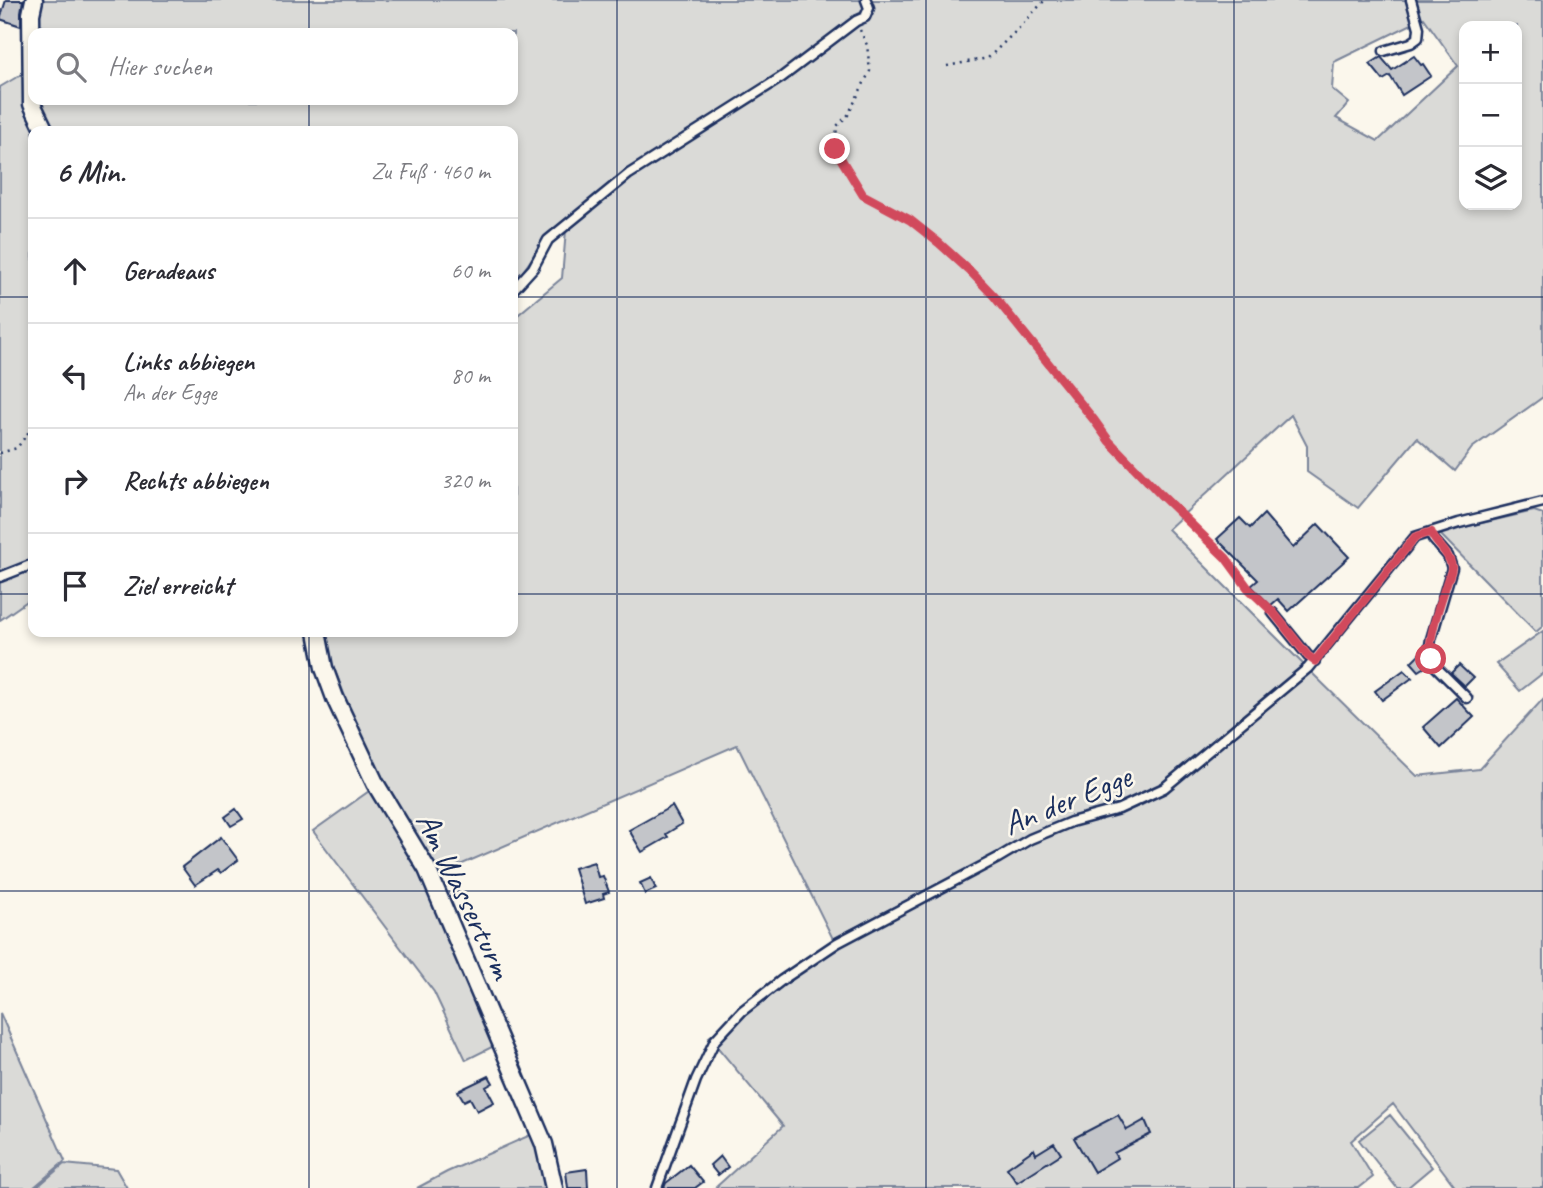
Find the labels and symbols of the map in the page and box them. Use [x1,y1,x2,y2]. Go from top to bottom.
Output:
route end [819,133,850,164]
route start [1415,643,1446,674]
street label: An der Egge [997,755,1139,845]
street label: Am Wasserturm [407,805,524,987]

